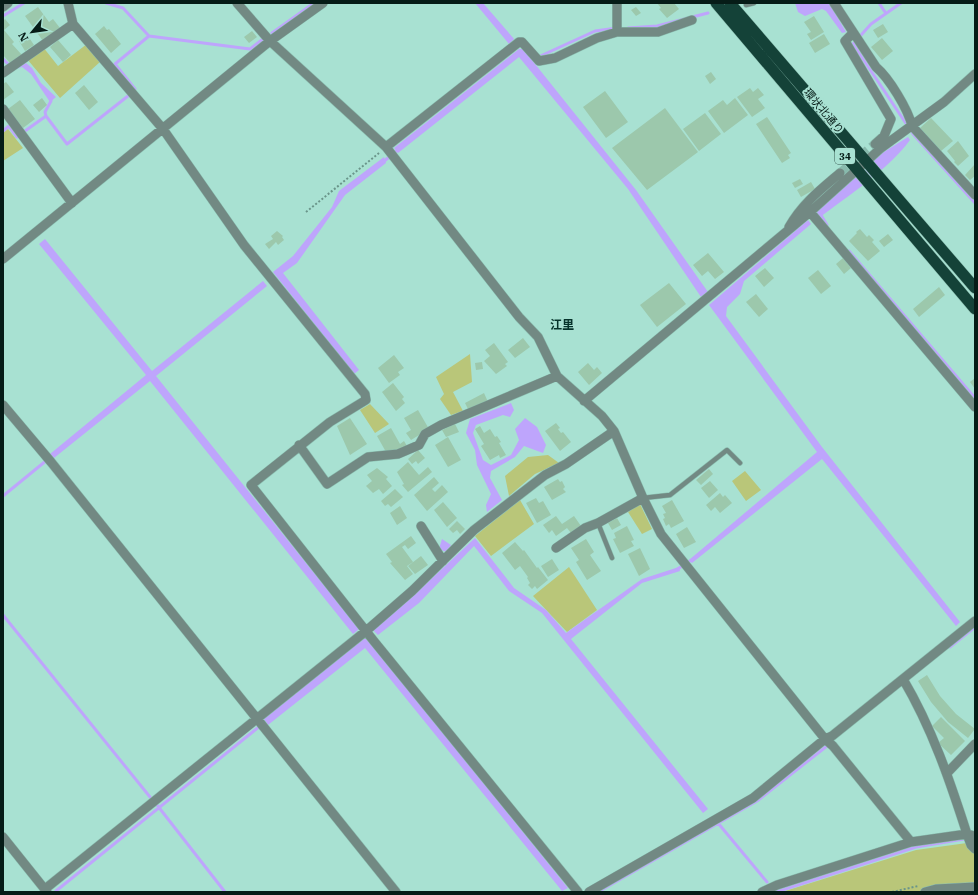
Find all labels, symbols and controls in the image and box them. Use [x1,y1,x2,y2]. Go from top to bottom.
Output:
north arrow [12,12,52,52]
text: N [15,29,31,44]
street label: 環状北通り [801,85,847,137]
road number: 34 [835,148,855,164]
district label: 江里 [550,317,574,332]

